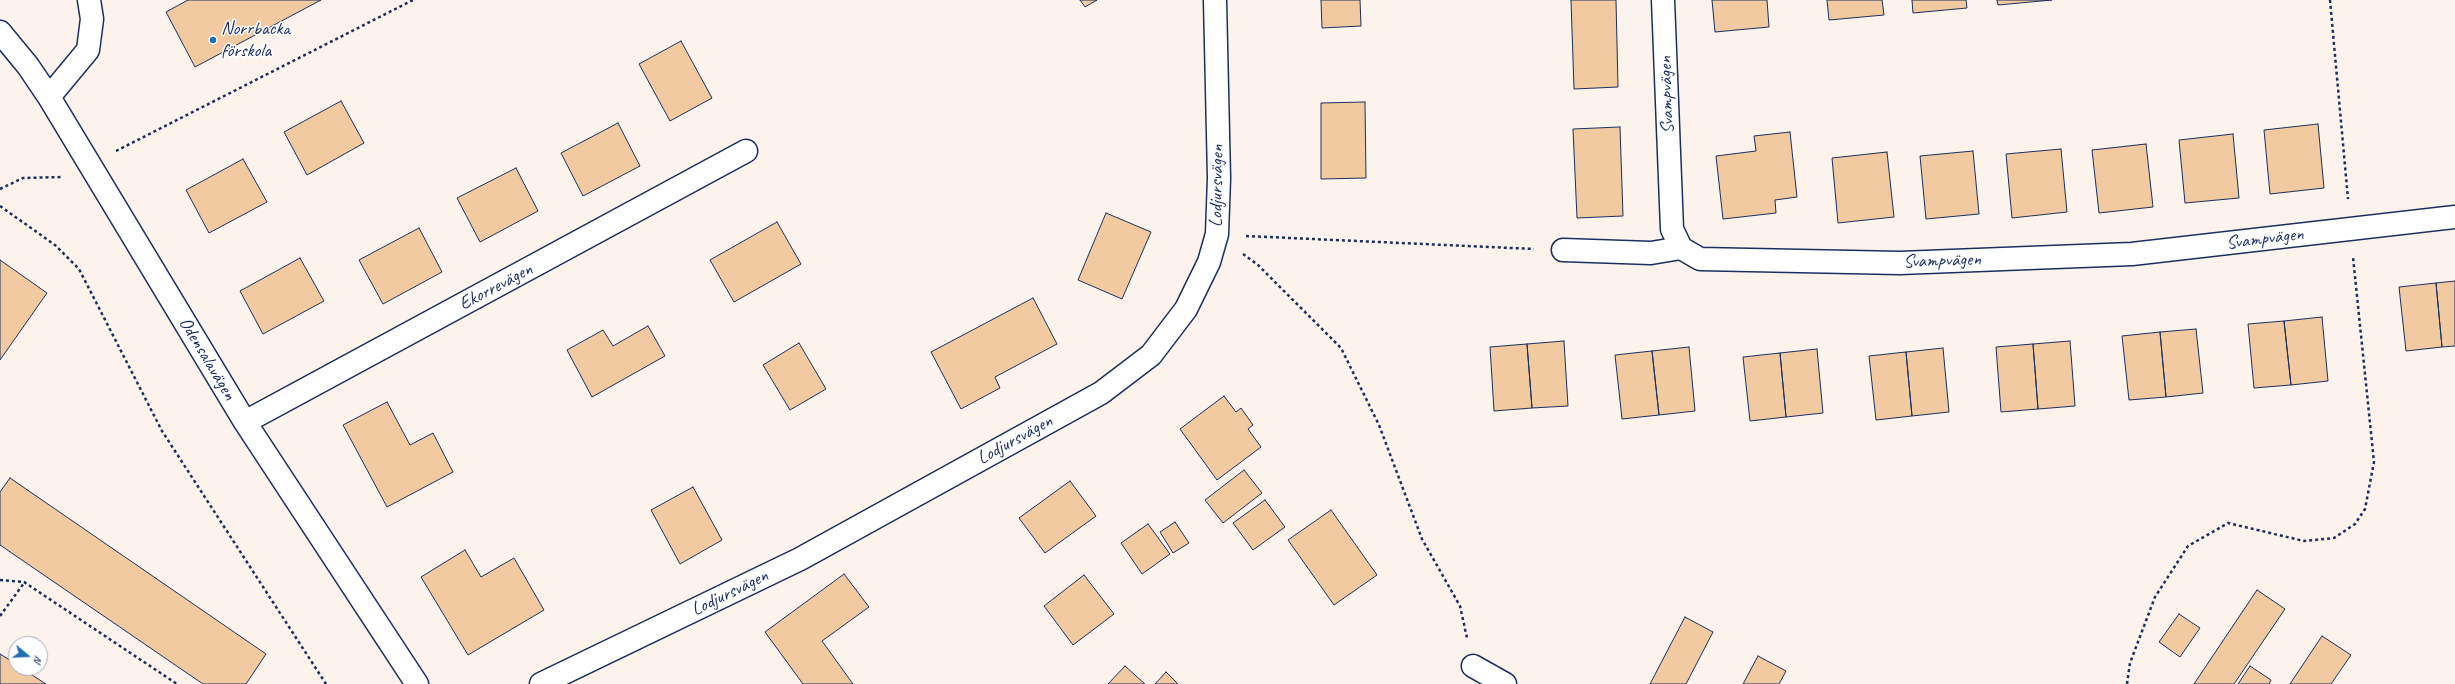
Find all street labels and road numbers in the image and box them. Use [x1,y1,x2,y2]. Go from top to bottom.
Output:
street label: Svampvägen [1654,56,1680,134]
street label: Lodjursvägen [1205,145,1229,227]
street label: Svampvägen [2225,223,2305,255]
street label: Svampvägen [1903,248,1981,274]
street label: Ekorrevägen [455,258,537,316]
street label: Odensalavägen [173,313,241,405]
street label: Lodjursvägen [973,410,1057,470]
street label: Lodjursvägen [688,565,772,621]

